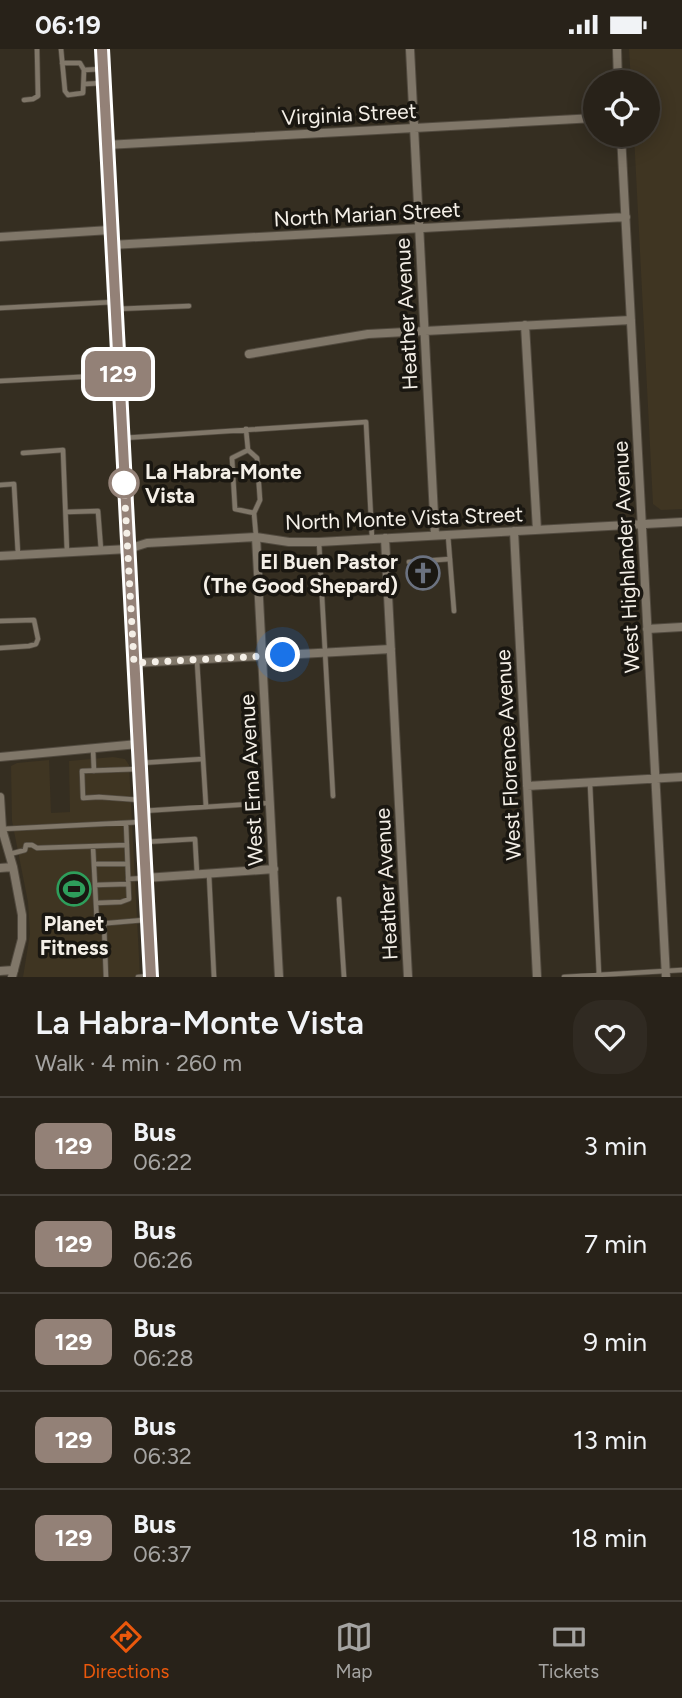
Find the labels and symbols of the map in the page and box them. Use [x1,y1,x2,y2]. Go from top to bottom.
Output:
street label: Virginia Street [281,98,417,130]
street label: North Marian Street [273,197,461,231]
street label: Heather Avenue [390,237,422,391]
line badge: 129 [78,351,158,397]
street label: West Highlander Avenue [607,440,645,674]
place label: La Habra-Monte Vista [145,459,302,508]
marker: La Habra-Monte Vista [109,468,139,498]
street label: North Monte Vista Street [284,501,524,535]
place label: El Buen Pastor (The Good Shepard) [203,549,398,598]
church icon: El Buen Pastor (The Good Shepard) [404,554,442,592]
your location [265,637,300,672]
street label: West Florence Avenue [490,649,526,861]
street label: West Erna Avenue [234,694,268,866]
street label: Heather Avenue [370,807,402,961]
sports icon: Planet Fitness [55,870,93,908]
place label: Planet Fitness [40,911,109,960]

